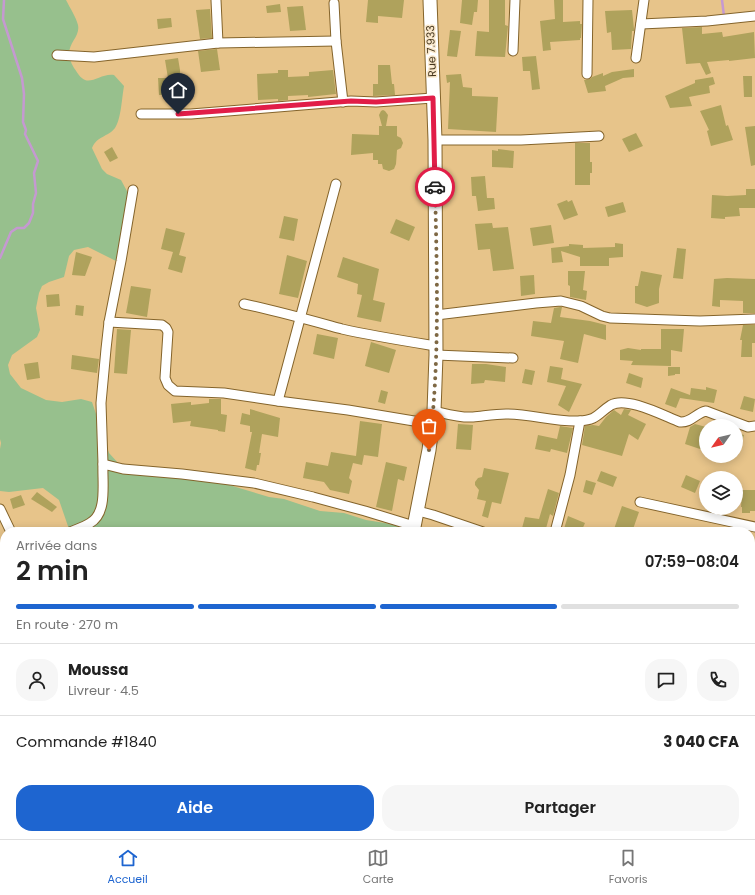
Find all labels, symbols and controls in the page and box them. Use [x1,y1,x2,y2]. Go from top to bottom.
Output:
street label: Rue 7.933 [422,25,440,77]
pin [161,73,195,114]
icon: home [167,79,189,101]
courier [415,167,455,207]
icon: car [424,176,446,198]
pin [412,409,446,450]
icon: bag [418,415,440,437]
north arrow [699,419,743,463]
map controls [699,419,743,515]
button: layers [699,471,743,515]
text: Arrivée dans [16,536,97,555]
text: 07:59–08:04 [645,551,739,572]
text: 2 min [16,553,89,589]
text: En route · 270 m [16,615,118,634]
button: person [16,659,58,701]
text: Moussa [68,659,128,680]
button: chat [645,659,687,701]
button: phone [697,659,739,701]
text: Livreur · 4.5 [68,681,139,700]
text: Commande #1840 [16,731,157,752]
text: 3 040 CFA [663,731,739,752]
button: Aide [16,785,374,831]
button: Partager [382,785,739,831]
tab: Accueil [108,847,148,888]
tab: Carte [363,847,394,888]
tab: Favoris [609,847,647,888]

